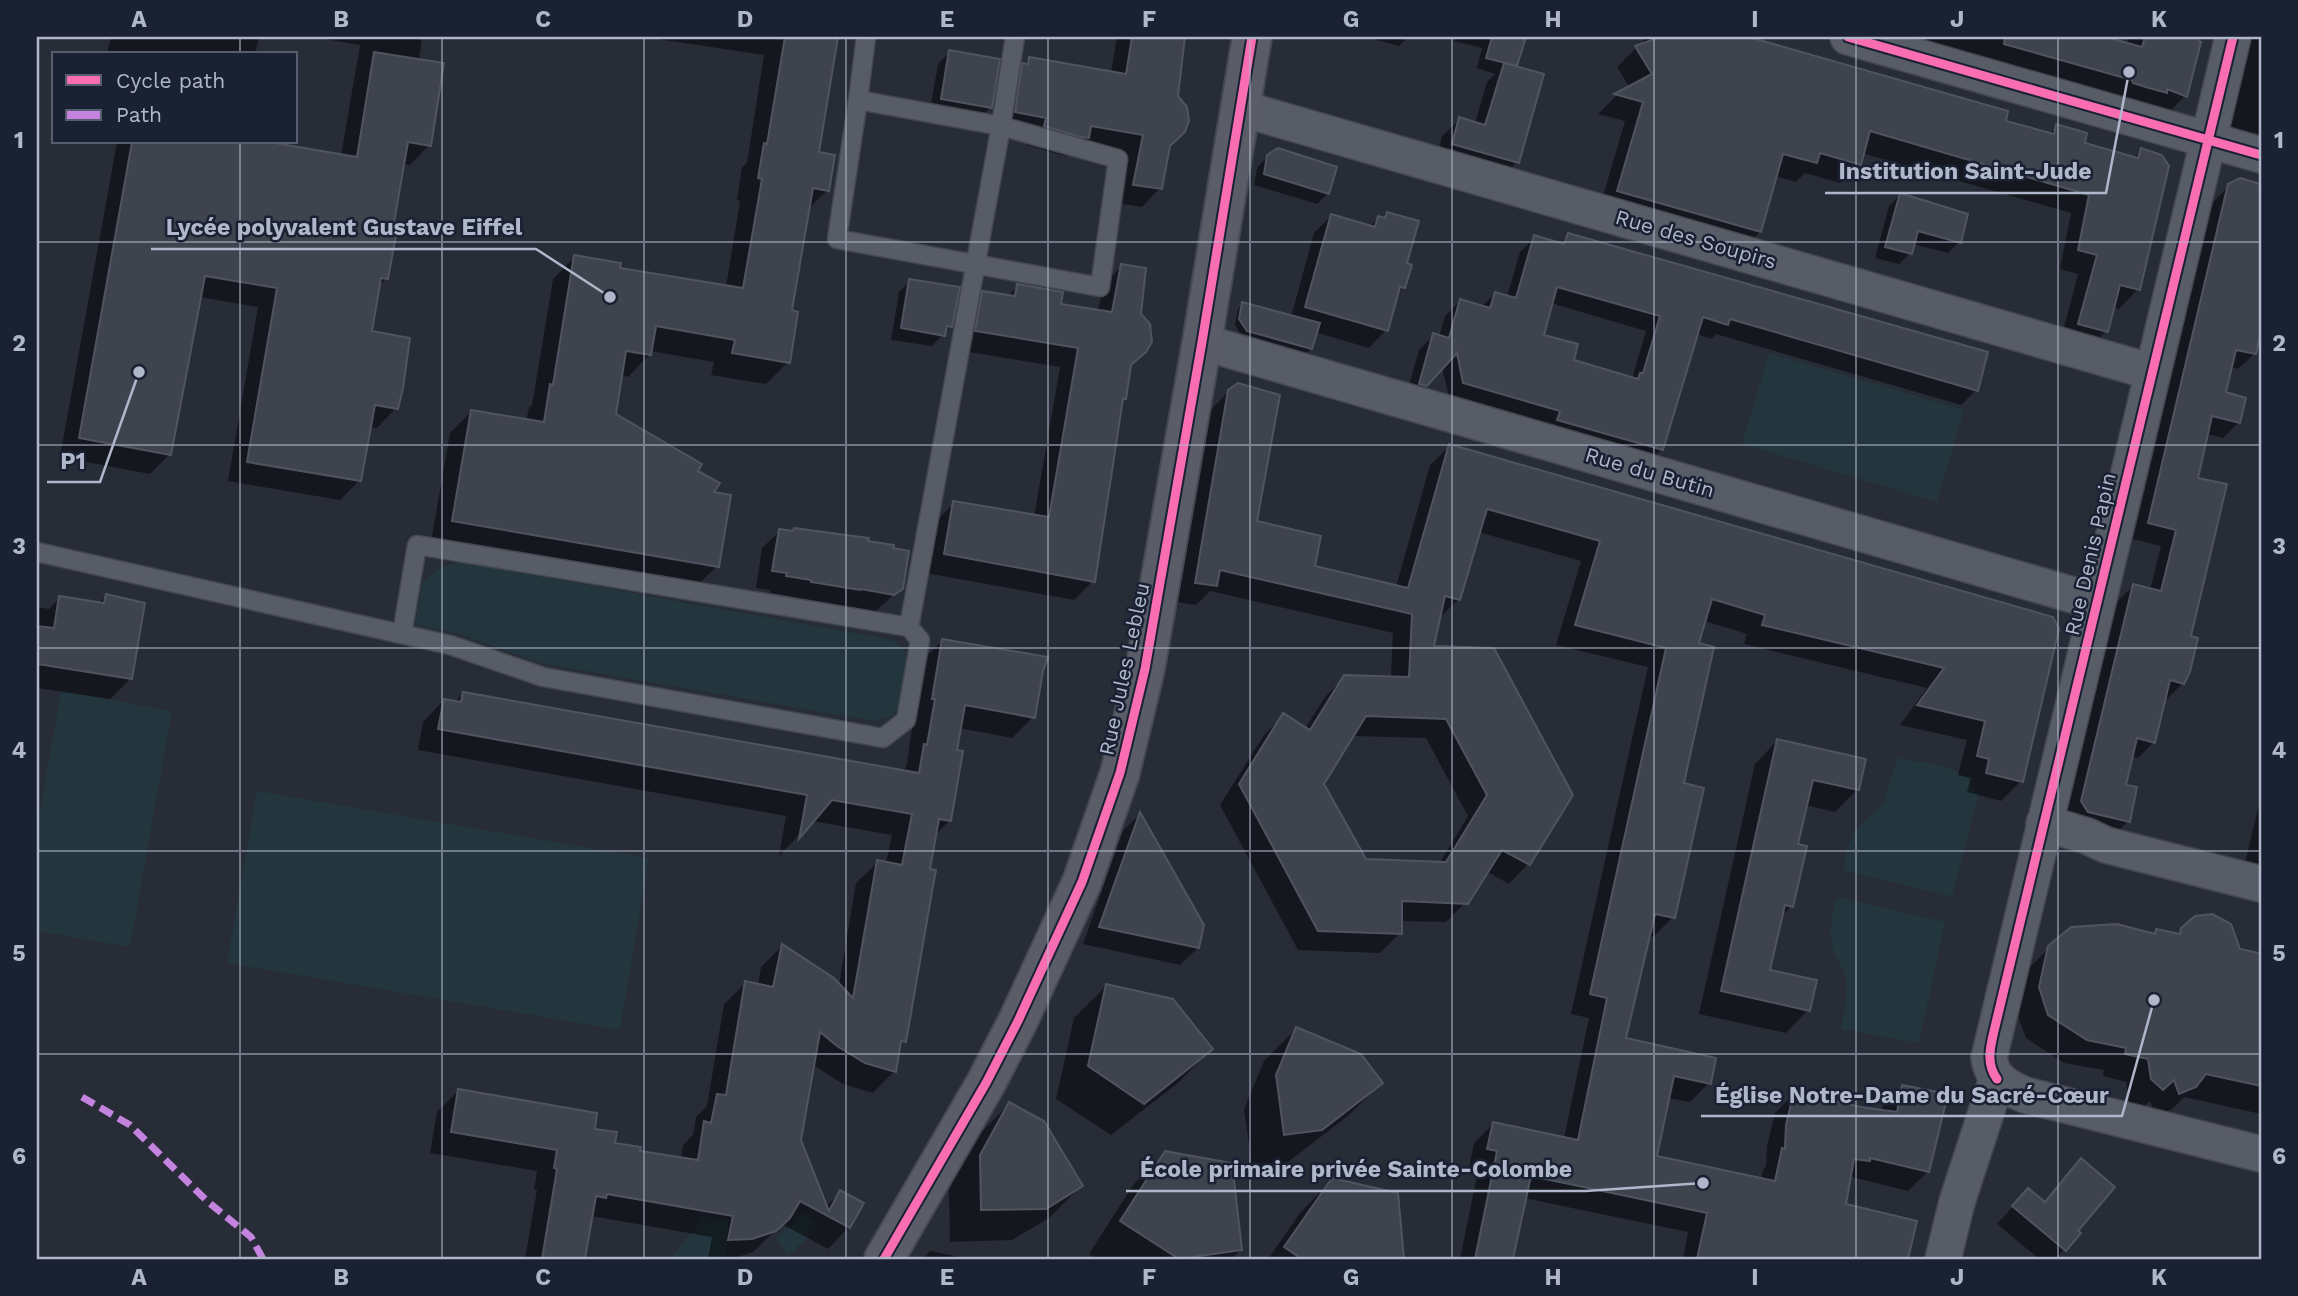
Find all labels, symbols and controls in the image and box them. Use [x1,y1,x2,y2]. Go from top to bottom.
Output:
text: A [131,6,147,33]
text: B [333,6,349,33]
text: C [535,6,551,33]
text: D [737,6,753,33]
text: E [940,6,954,33]
text: F [1142,6,1156,33]
text: G [1343,6,1359,33]
text: H [1544,6,1562,33]
text: I [1751,6,1759,33]
text: J [1950,6,1964,33]
text: K [2151,6,2167,33]
legend [52,52,298,144]
text: Cycle path [116,68,225,93]
text: Path [116,102,162,127]
text: 1 [14,127,24,154]
text: 1 [2274,127,2284,154]
callout: Institution Saint-Jude [1825,149,2106,193]
text: Institution Saint-Jude [1839,158,2091,185]
street label: Rue des Soupirs [1613,204,1779,274]
callout: Lycée polyvalent Gustave Eiffel [151,205,536,249]
text: Lycée polyvalent Gustave Eiffel [166,214,523,241]
text: 2 [12,330,26,357]
text: 2 [2272,330,2286,357]
callout: P1 [47,438,100,482]
street label: Rue du Butin [1582,442,1718,502]
text: P1 [60,448,86,475]
street label: Rue Denis Papin [2059,470,2121,638]
text: 3 [12,533,26,560]
text: 3 [2272,533,2286,560]
street label: Rue Jules Lebleu [1093,580,1155,758]
text: 4 [12,737,27,764]
text: 4 [2272,737,2287,764]
text: 5 [12,940,26,967]
text: 5 [2272,940,2286,967]
callout: Église Notre-Dame du Sacré-Cœur [1701,1072,2122,1116]
text: Église Notre-Dame du Sacré-Cœur [1715,1082,2109,1109]
text: 6 [12,1143,26,1170]
text: 6 [2272,1143,2286,1170]
callout: École primaire privée Sainte-Colombe [1126,1147,1586,1191]
text: École primaire privée Sainte-Colombe [1140,1156,1572,1183]
text: A [131,1264,147,1291]
text: B [333,1264,349,1291]
text: C [535,1264,551,1291]
text: D [737,1264,753,1291]
text: E [940,1264,954,1291]
text: F [1142,1264,1156,1291]
text: G [1343,1264,1359,1291]
text: H [1544,1264,1562,1291]
text: I [1751,1264,1759,1291]
text: J [1950,1264,1964,1291]
text: K [2151,1264,2167,1291]

